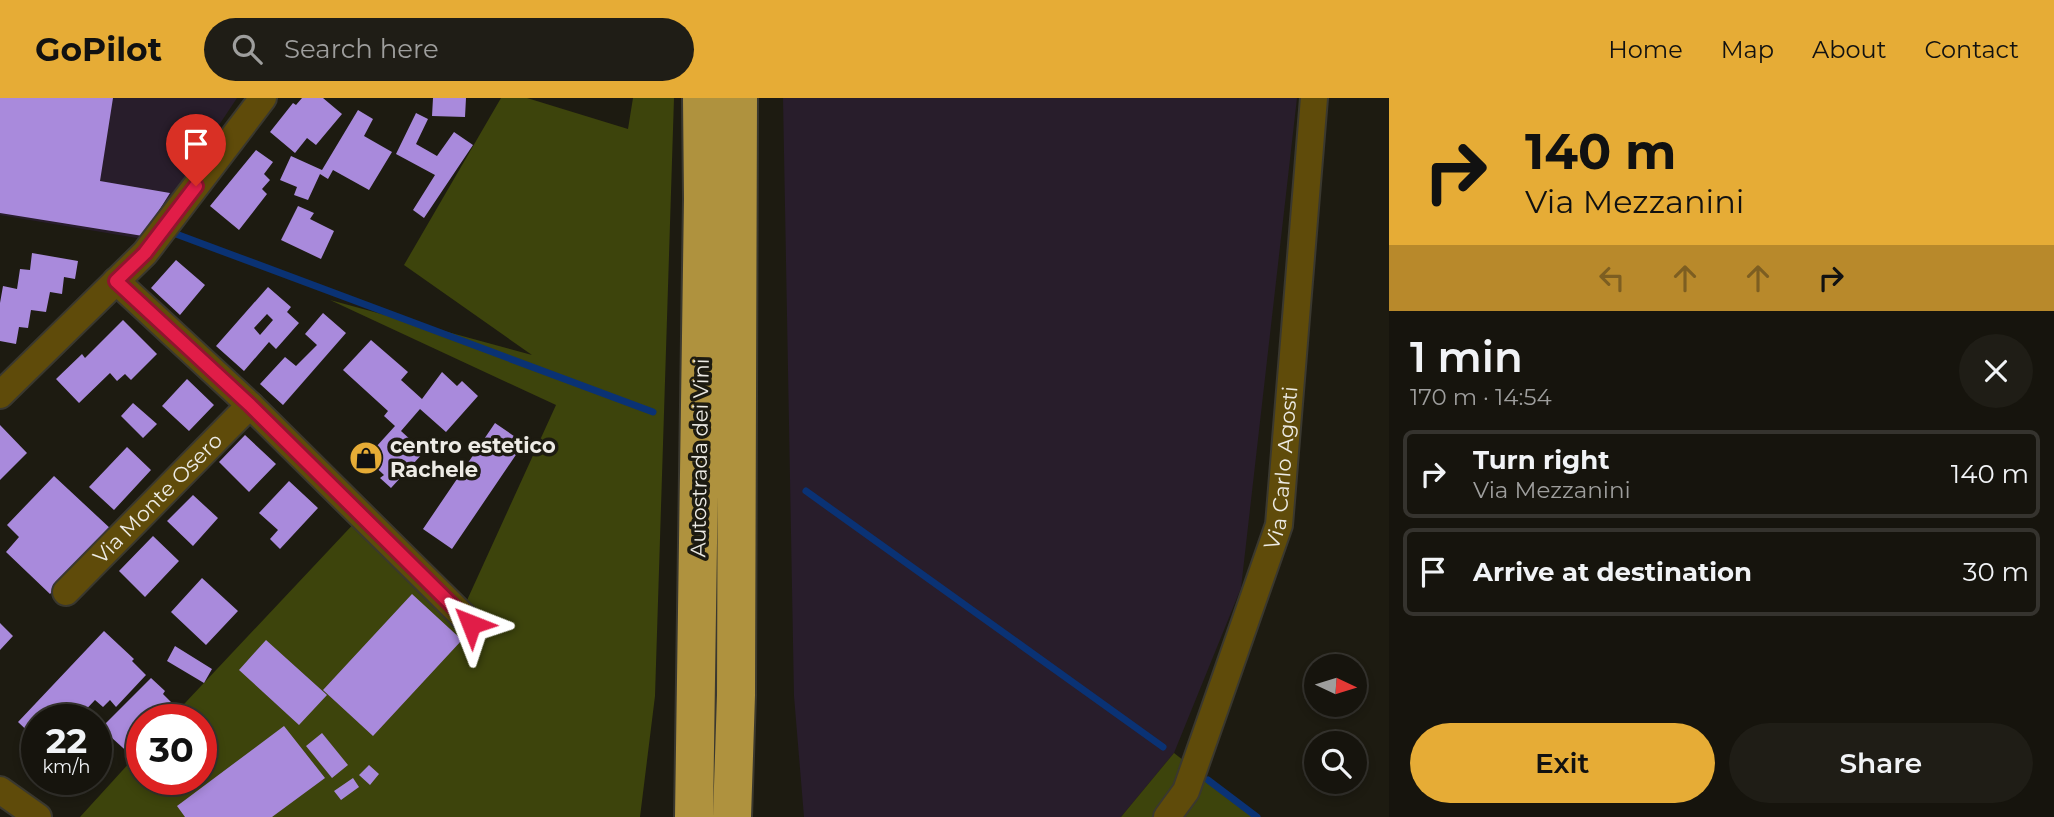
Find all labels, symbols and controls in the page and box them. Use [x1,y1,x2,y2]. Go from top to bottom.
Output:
search box [204,18,694,81]
text: GoPilot [35,29,162,69]
icon: search [228,30,266,68]
text: Search here [284,33,439,65]
text: Home [1608,35,1683,64]
text: Map [1721,35,1774,64]
text: About [1812,35,1886,64]
text: Contact [1924,35,2019,64]
pin [166,114,226,186]
text: 140 m [1525,122,1677,181]
icon: arrive [177,125,215,163]
icon: right [1410,126,1501,217]
text: Via Mezzanini [1525,182,1744,221]
icon: left [1593,259,1631,297]
icon: ahead [1666,259,1704,297]
icon: ahead [1739,259,1777,297]
icon: right [1812,259,1850,297]
text: 1 min [1410,331,1523,383]
button: close [1959,334,2033,408]
street label: Autostrada dei Vini [685,358,714,558]
text: 170 m · 14:54 [1410,383,1552,411]
street label: Via Carlo Agosti [1258,385,1302,553]
street label: Via Monte Osero [88,428,227,569]
place label: centro estetico Rachele [390,433,556,482]
shop icon: centro estetico Rachele [347,439,385,477]
text: Turn right [1473,444,1609,476]
icon: right [1414,455,1452,493]
text: 140 m [1951,458,2029,490]
text: Via Mezzanini [1473,476,1631,504]
icon: arrive [1414,553,1452,591]
text: Arrive at destination [1473,556,1752,588]
text: 30 m [1963,556,2029,588]
position arrow [434,587,508,661]
north arrow [1304,654,1367,718]
map controls [1304,654,1367,794]
speed limit sign: 30 [126,704,217,795]
text: 22 [46,719,87,762]
button: Exit [1410,723,1715,803]
button: Share [1729,723,2033,803]
button: search [1304,731,1367,794]
text: km/h [42,756,91,778]

